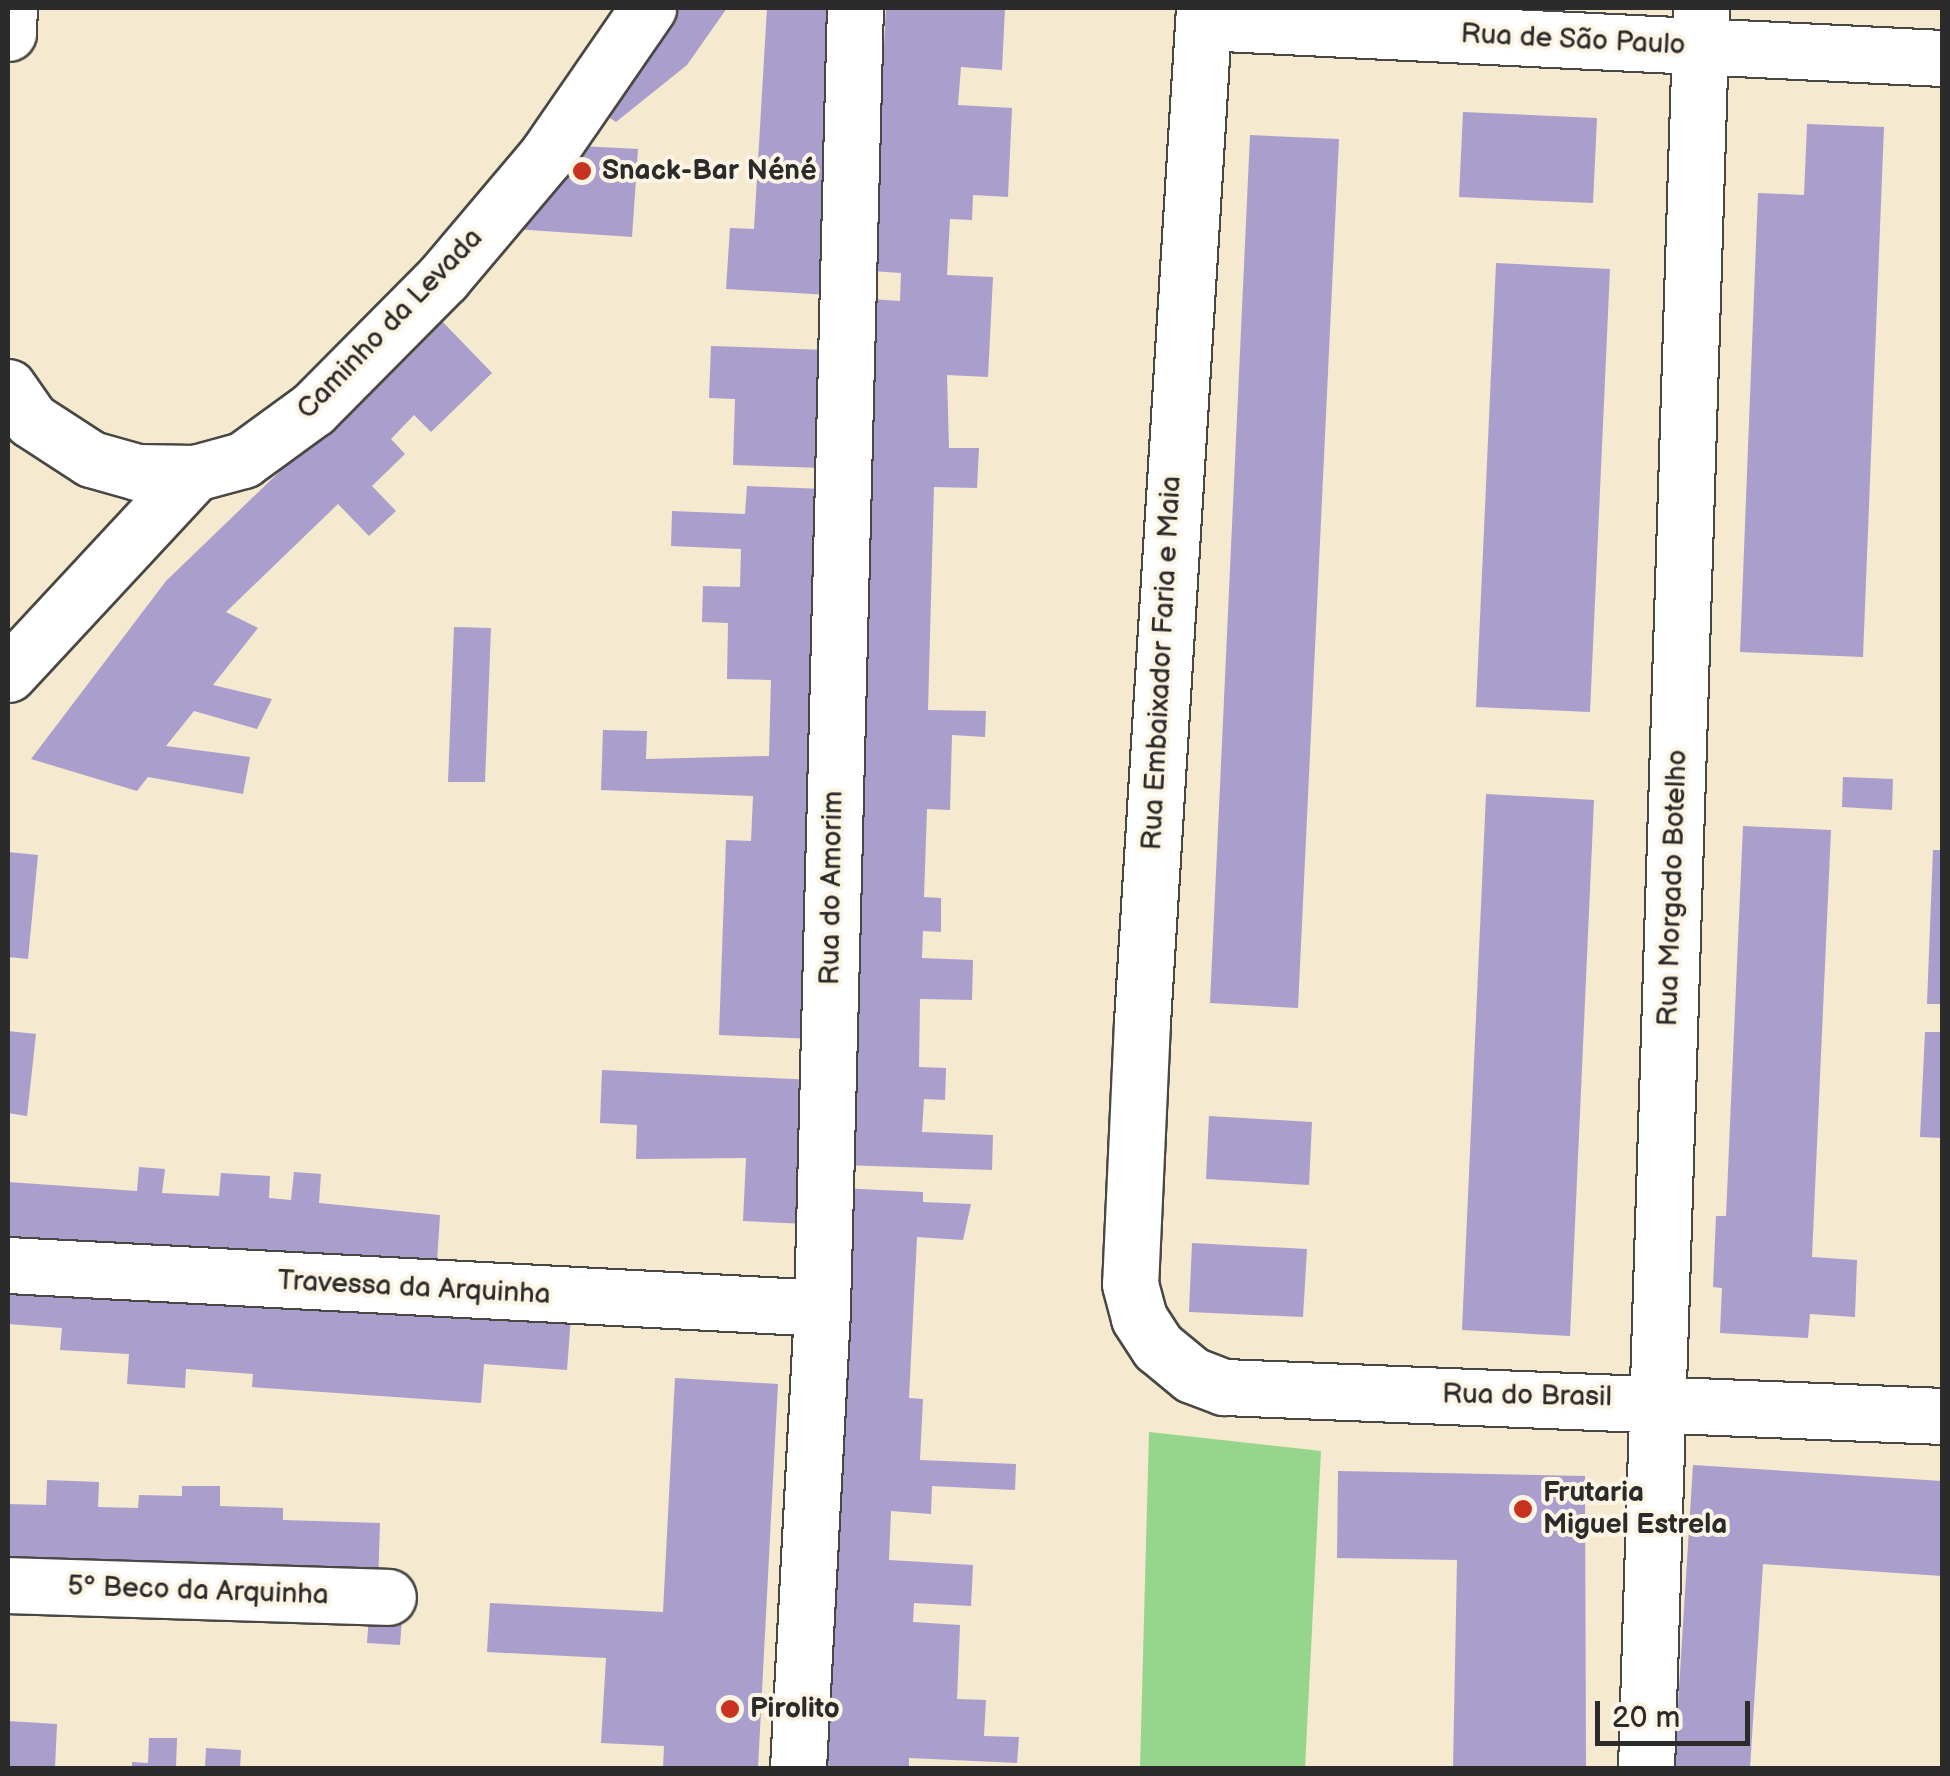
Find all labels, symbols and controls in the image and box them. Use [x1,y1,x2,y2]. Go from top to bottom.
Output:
street label: Rua de São Paulo [1460,17,1686,63]
place label: Snack-Bar Néné [602,154,817,188]
marker: Snack-Bar Néné [571,160,593,182]
street label: Caminho da Levada [290,222,490,426]
street label: Rua Embaixador Faria e Maia [1135,475,1189,851]
street label: Rua Morgado Botelho [1651,749,1695,1027]
street label: Rua do Amorim [814,791,850,985]
street label: Travessa da Arquinha [277,1264,551,1312]
street label: Rua do Brasil [1442,1378,1612,1414]
place label: Frutaria Miguel Estrela [1543,1476,1727,1542]
marker: Frutaria Miguel Estrela [1512,1498,1534,1520]
street label: 5º Beco da Arquinha [67,1570,329,1612]
scale bar [1600,1681,1755,1743]
place label: Pirolito [750,1692,840,1726]
marker: Pirolito [719,1698,741,1720]
text: 20 m [1612,1700,1680,1736]

